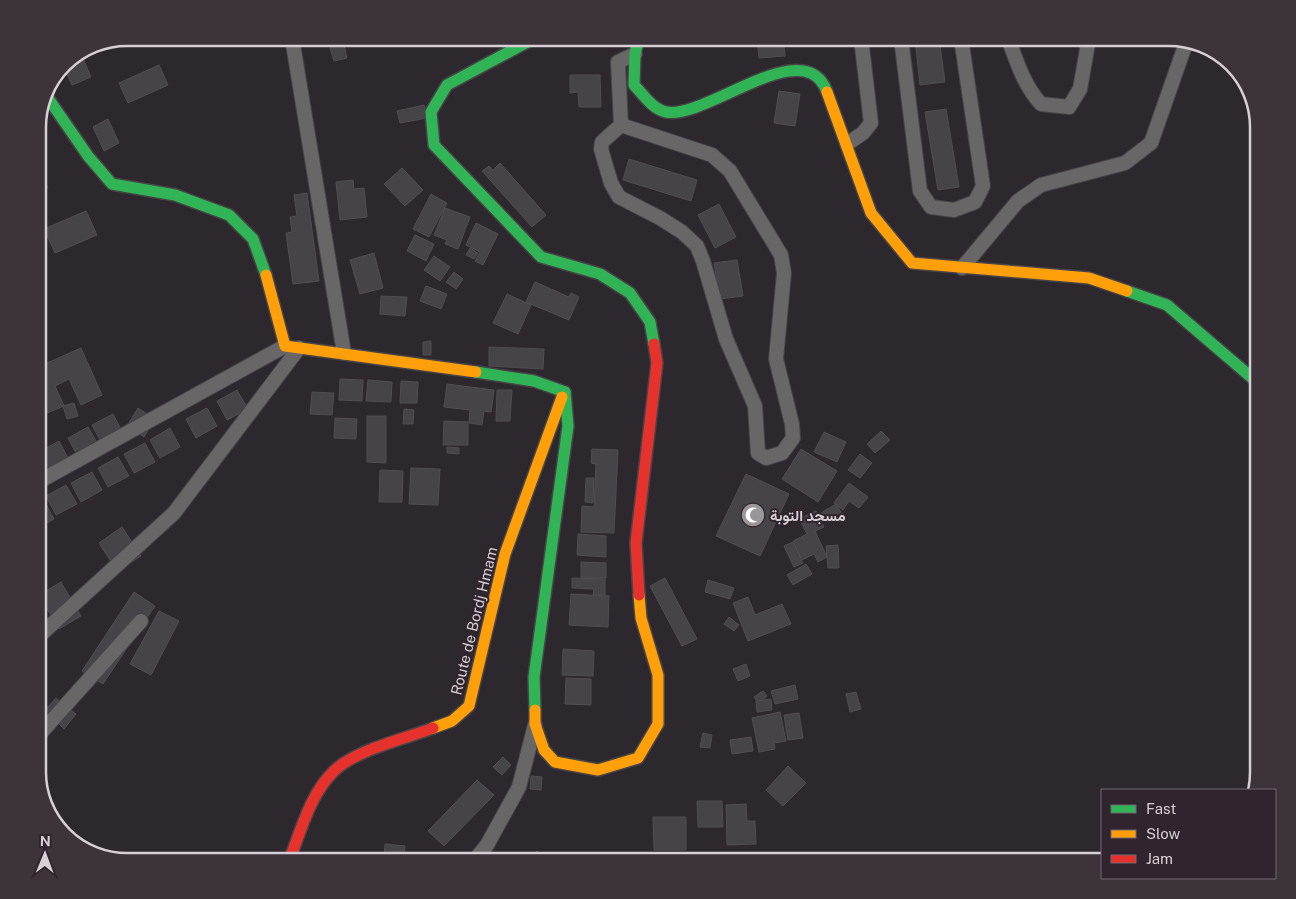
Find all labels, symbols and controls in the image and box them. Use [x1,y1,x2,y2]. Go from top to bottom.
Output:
mosque icon: مسجد التوبة [740,502,766,528]
place label: مسجد التوبة [770,507,846,525]
street label: Route de Bordj Hmam [447,545,501,697]
legend [1101,789,1276,879]
text: Fast [1146,800,1176,817]
text: Slow [1146,825,1181,842]
north arrow [20,829,70,879]
text: N [40,833,51,849]
text: Jam [1146,850,1173,867]

